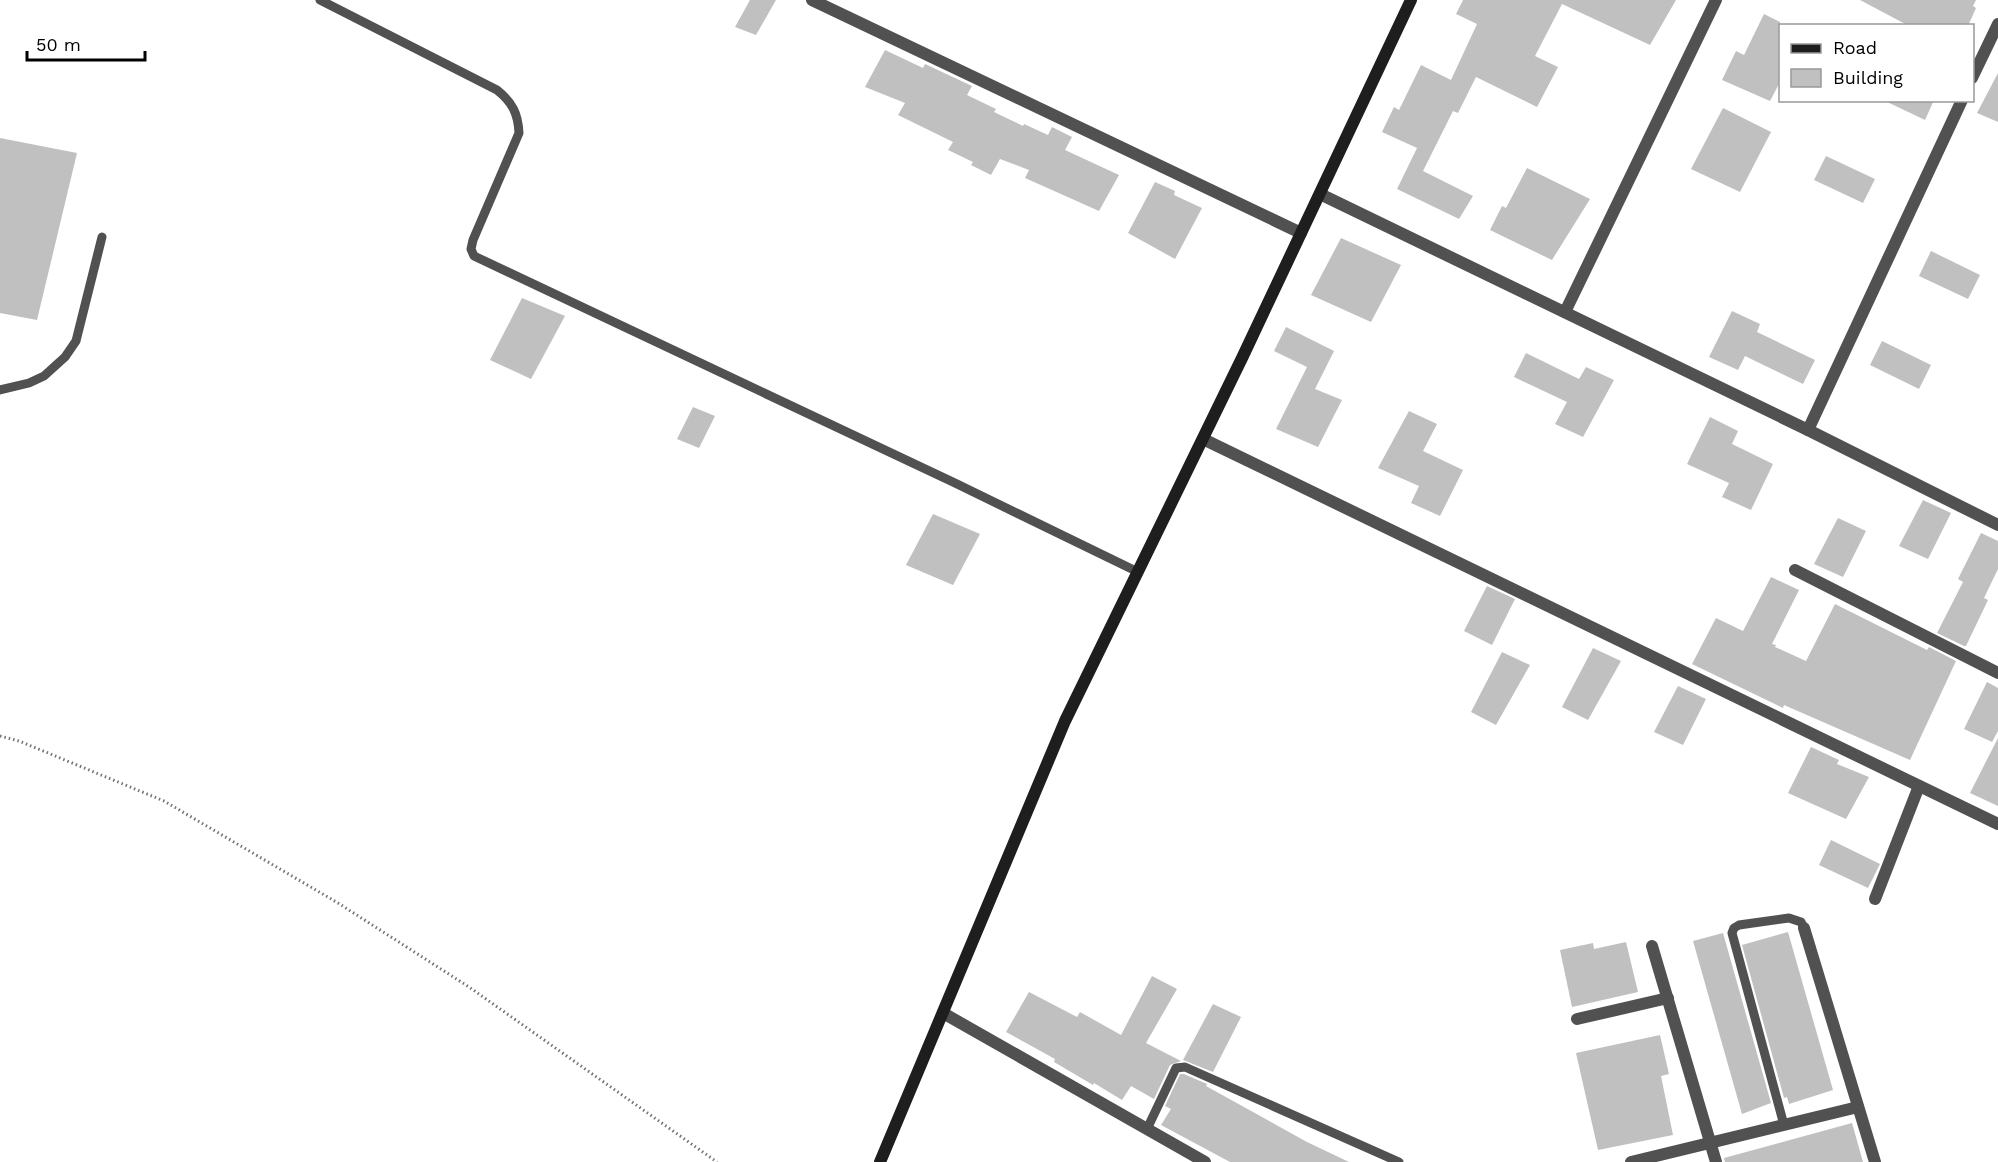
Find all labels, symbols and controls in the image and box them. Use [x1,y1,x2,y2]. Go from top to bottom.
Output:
scale bar [27,24,146,62]
legend [1779,24,1974,102]
text: 50 m [36,34,81,55]
text: Road [1833,37,1877,58]
text: Building [1833,67,1903,88]

